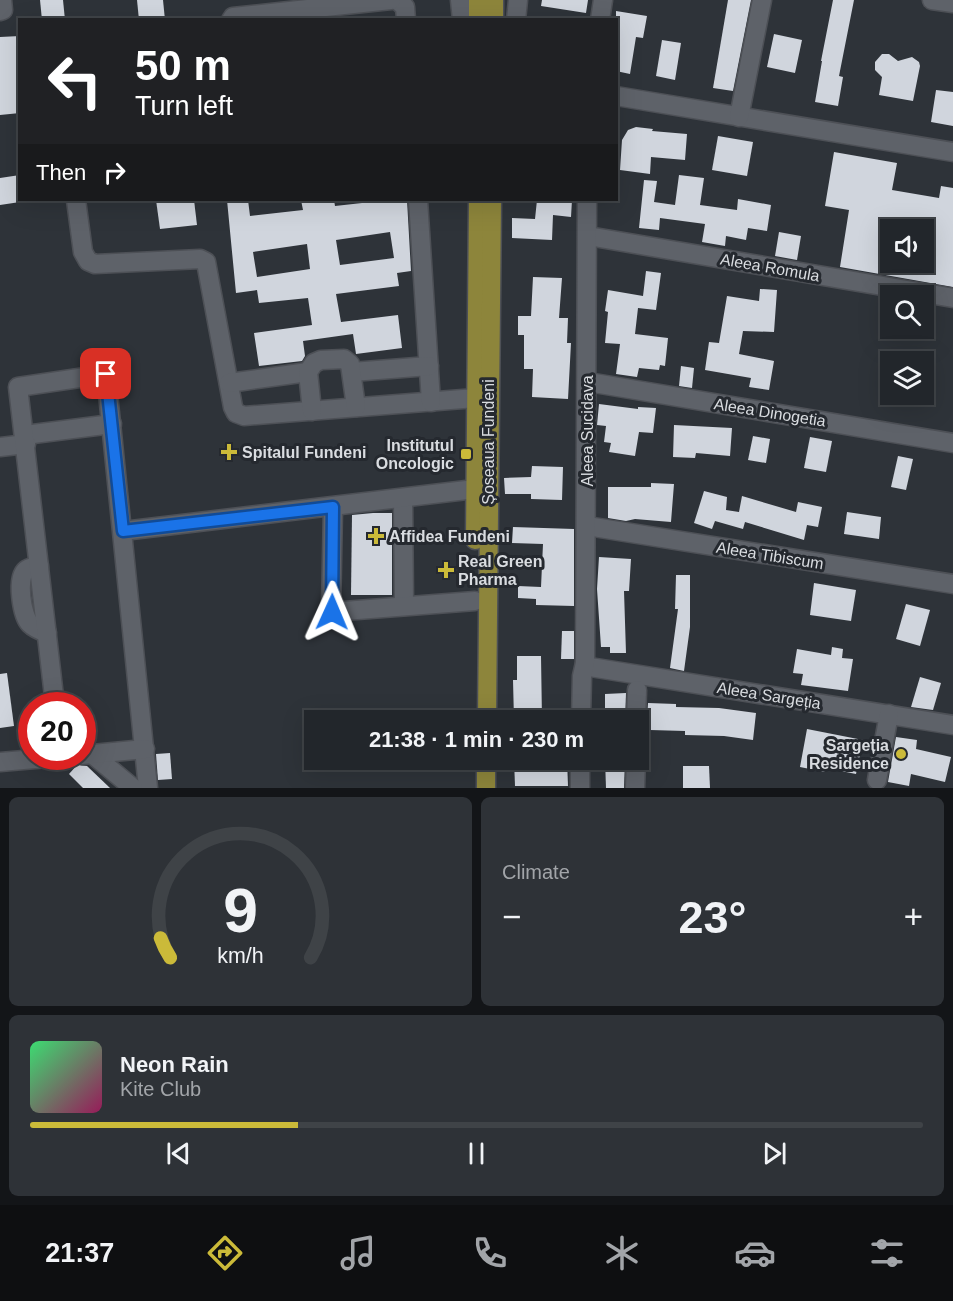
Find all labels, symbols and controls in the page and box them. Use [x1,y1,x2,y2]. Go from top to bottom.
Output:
icon: left [36,42,114,120]
text: 50 m [135,42,231,89]
text: Turn left [135,91,233,121]
icon: right [98,156,131,189]
text: Then [36,160,86,185]
map controls [880,219,934,405]
button: sound [880,219,934,273]
street label: Aleea Romula [719,250,821,285]
button: search [880,285,934,339]
pin [80,348,131,399]
button: layers [880,351,934,405]
icon: arrive [89,357,122,390]
street label: Aleea Sucidava [579,375,596,487]
street label: Șoseaua Fundeni [480,379,497,505]
street label: Aleea Dinogetia [713,395,827,430]
place label: Institutul Oncologic [376,437,454,472]
marker: Spitalul Fundeni [220,443,238,461]
place label: Spitalul Fundeni [242,444,366,461]
marker: Institutul Oncologic [459,447,473,461]
marker: Affidea Fundeni [367,527,385,545]
place label: Affidea Fundeni [389,528,510,545]
street label: Aleea Tibiscum [715,539,825,572]
place label: Real Green Pharma [458,553,542,588]
marker: Real Green Pharma [439,563,453,577]
position arrow [300,580,364,644]
street label: Aleea Sargeția [716,679,822,712]
speed limit sign: 20 [18,692,96,770]
text: 21:38 · 1 min · 230 m [369,727,584,752]
place label: Sargeția Residence [809,737,889,772]
marker: Sargeția Residence [894,747,908,761]
text: Climate [502,861,570,883]
text: 9 [223,876,258,945]
text: 23° [678,892,747,943]
text: − [502,898,521,935]
text: + [904,898,923,935]
text: km/h [217,945,264,969]
text: Neon Rain [120,1052,229,1077]
text: Kite Club [120,1078,201,1100]
icon: previous [162,1137,195,1170]
icon: pause [460,1137,493,1170]
icon: next [758,1137,791,1170]
icon: directions [204,1232,246,1274]
icon: music [337,1232,379,1274]
icon: phone [469,1232,511,1274]
icon: climate [601,1232,643,1274]
icon: car [734,1232,776,1274]
icon: filters [866,1232,908,1274]
text: 21:37 [45,1238,114,1268]

